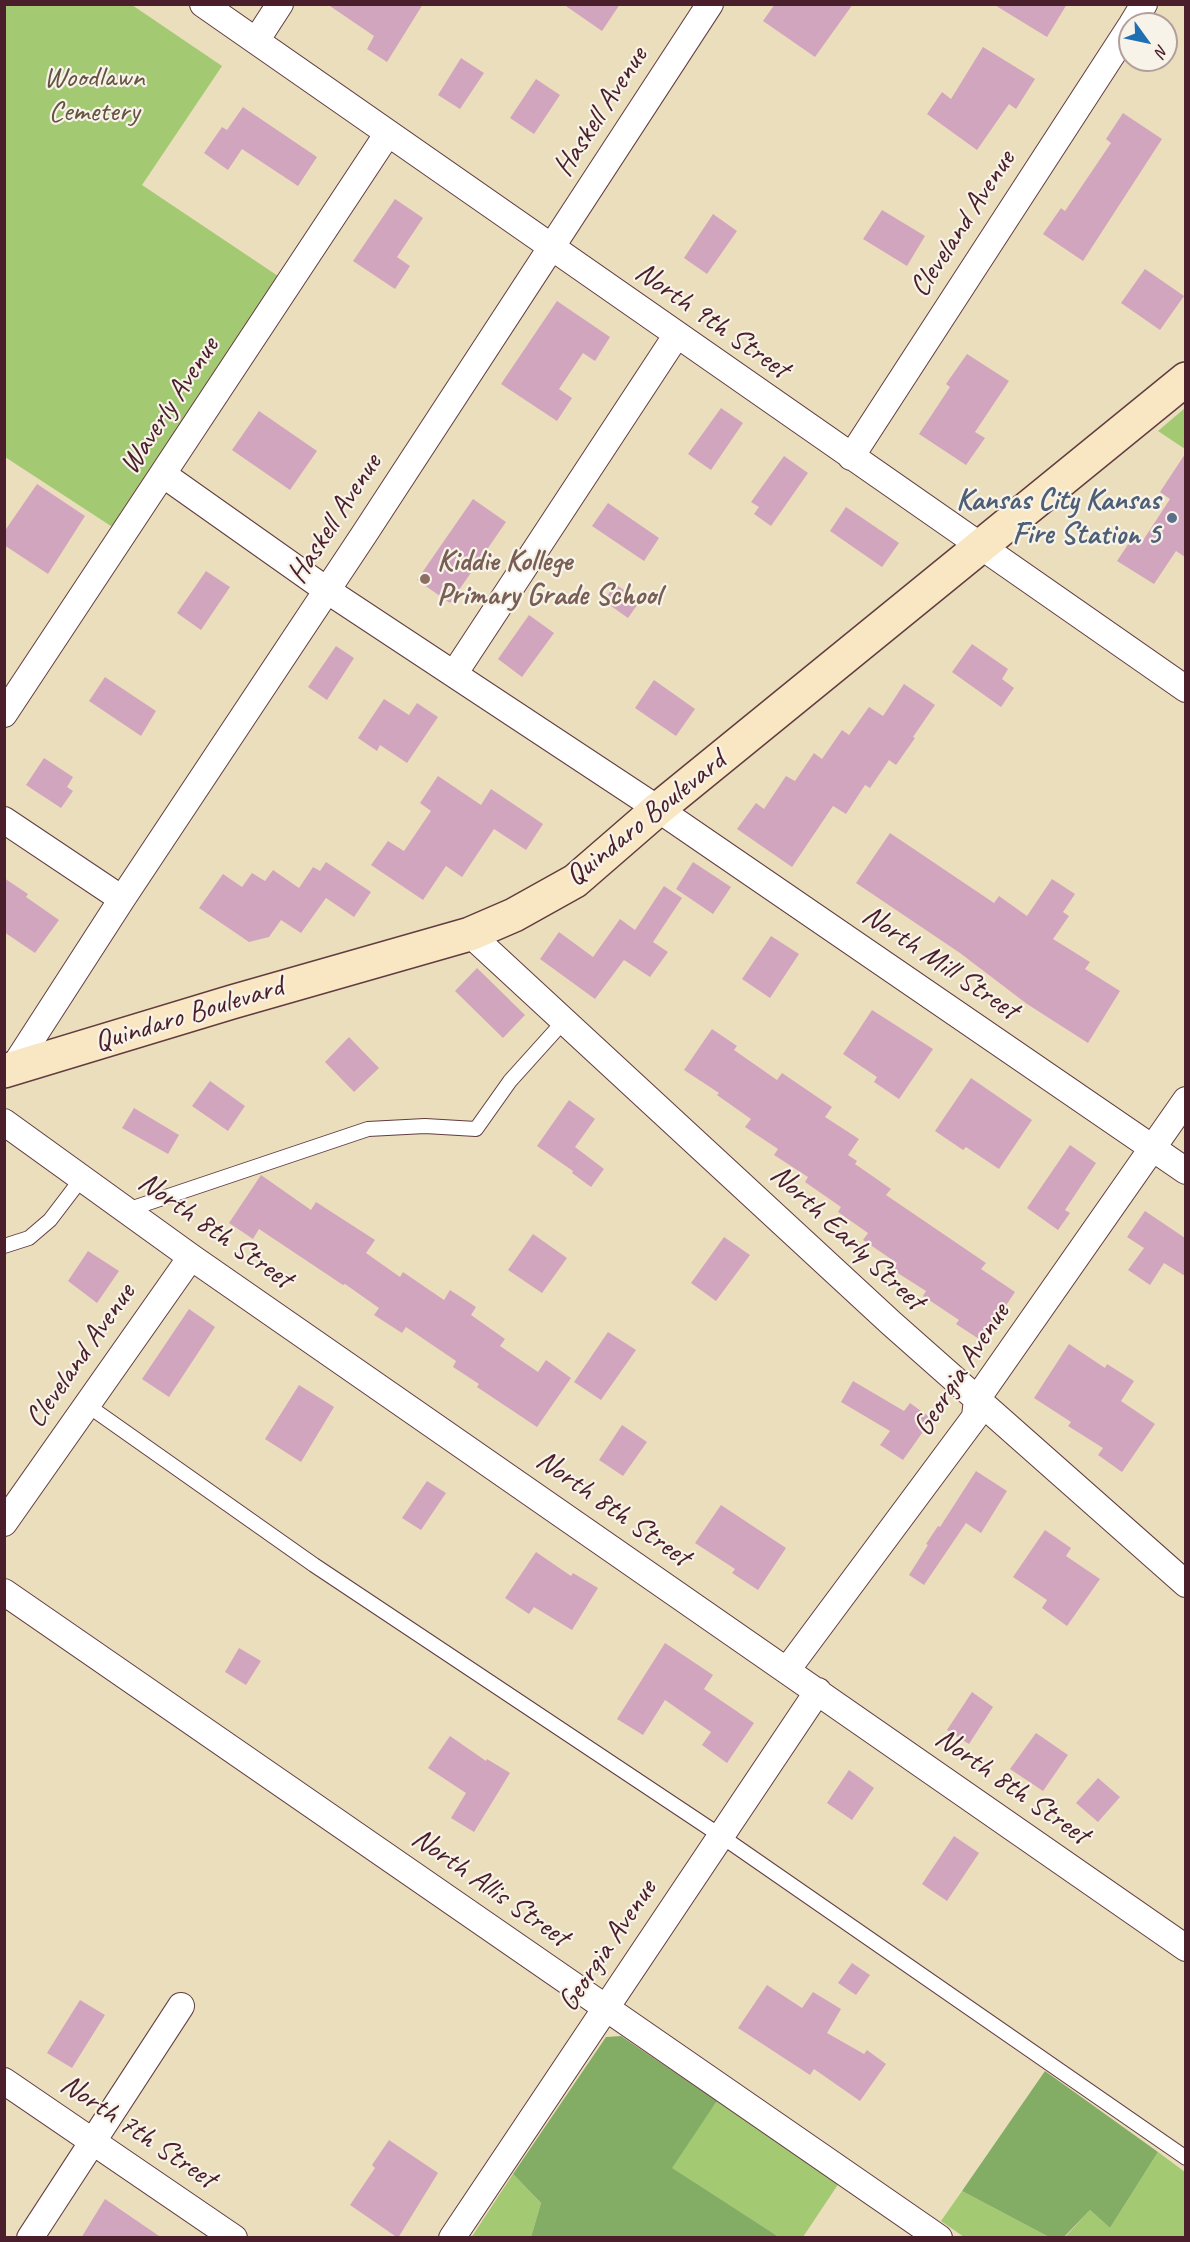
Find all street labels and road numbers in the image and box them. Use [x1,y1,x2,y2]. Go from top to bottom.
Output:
street label: Haskell Avenue [546,40,656,184]
street label: Cleveland Avenue [902,144,1024,304]
street label: North 9th Street [628,255,796,387]
street label: Waverly Avenue [112,331,228,481]
street label: Haskell Avenue [280,447,390,591]
street label: Quindaro Boulevard [559,743,733,895]
street label: North Mill Street [855,898,1025,1028]
street label: Quindaro Boulevard [90,969,288,1061]
street label: North Early Street [762,1157,932,1319]
street label: North 8th Street [131,1165,299,1297]
street label: Cleveland Avenue [18,1277,144,1435]
street label: Georgia Avenue [906,1297,1018,1443]
street label: North 8th Street [529,1443,697,1575]
street label: North 8th Street [928,1721,1096,1853]
street label: North Allis Street [404,1821,576,1955]
street label: Georgia Avenue [551,1873,665,2019]
street label: North 7th Street [53,2067,223,2197]

